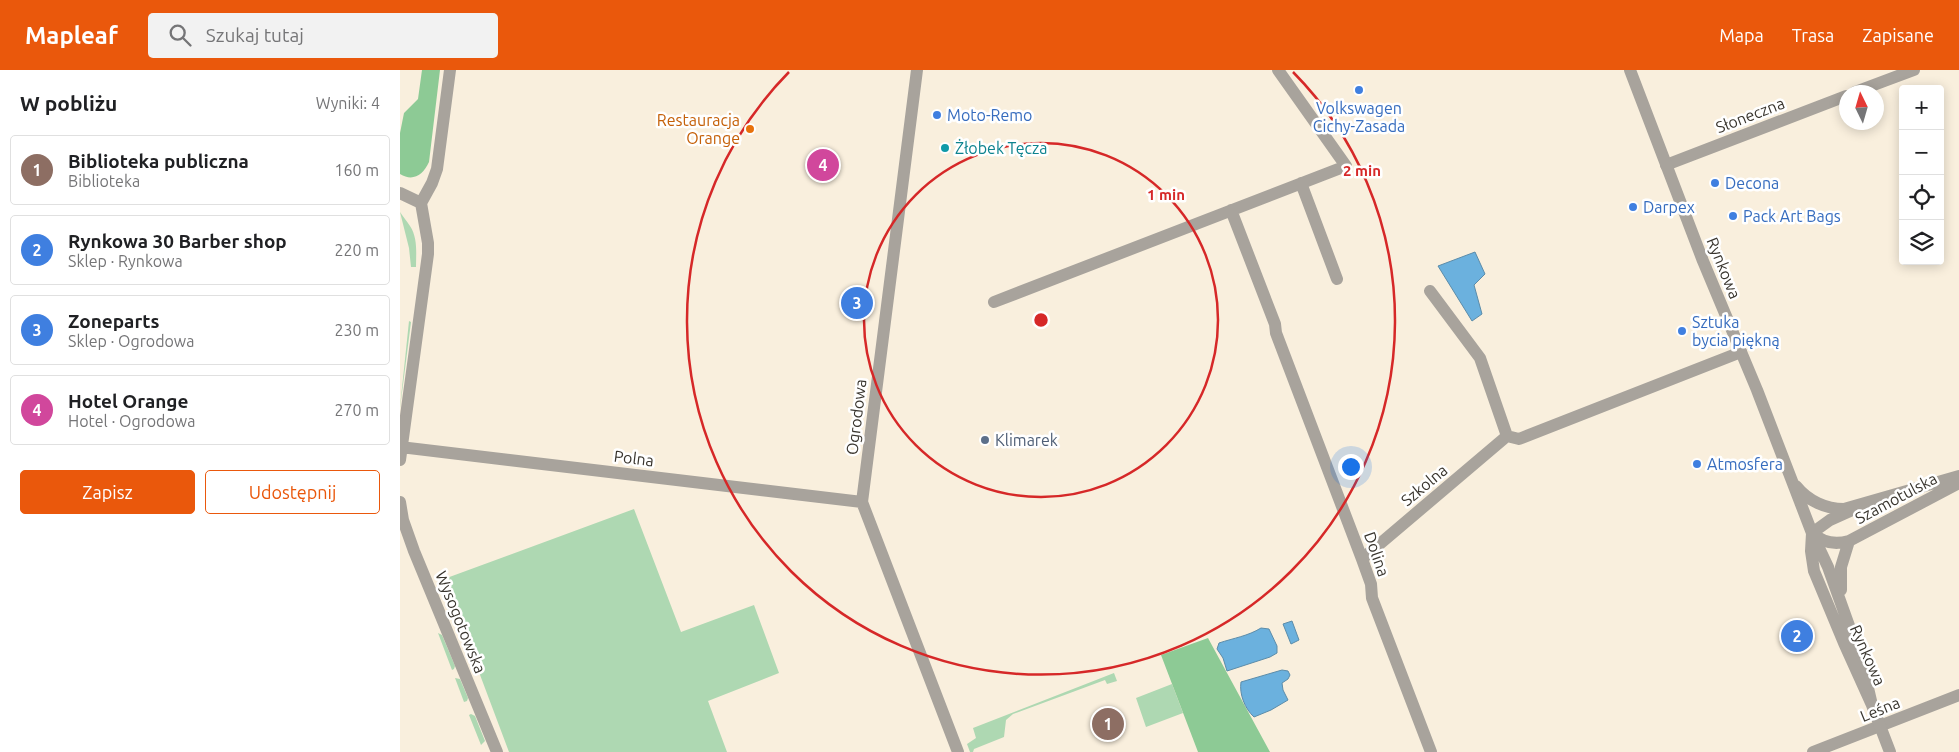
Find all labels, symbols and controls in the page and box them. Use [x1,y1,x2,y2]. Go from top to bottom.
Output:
search box [148,13,498,58]
icon: search [166,21,194,49]
text: Mapleaf [25,22,118,49]
text: Szukaj tutaj [206,24,304,46]
text: Mapa [1719,25,1764,45]
text: Trasa [1792,25,1834,45]
text: Zapisane [1862,25,1934,45]
marker: Volkswagen Cichy-Zasada [1353,84,1365,96]
north arrow [1839,85,1884,130]
map controls [1899,85,1944,265]
button: + [1899,85,1944,130]
text: W pobliżu [20,91,117,115]
text: Wyniki: 4 [316,94,380,112]
street label: Słoneczna [1713,94,1787,136]
place label: Volkswagen Cichy-Zasada [1313,99,1405,135]
place label: Moto-Remo [947,106,1032,124]
marker: Moto-Remo [931,109,943,121]
place label: Restauracja Orange [657,111,740,147]
marker: Restauracja Orange [744,123,756,135]
button: − [1899,130,1944,175]
place label: Żłobek Tęcza [955,139,1048,157]
marker: Żłobek Tęcza [939,142,951,154]
pin: 4 [807,146,839,184]
text: Biblioteka publiczna [68,150,249,172]
text: 1 [32,161,42,179]
text: 160 m [334,161,379,179]
text: 2 min [1343,162,1381,179]
text: Biblioteka [68,172,140,190]
place label: Decona [1725,174,1779,192]
button: locate [1899,175,1944,220]
marker: Decona [1709,177,1721,189]
text: 1 min [1147,186,1185,203]
place label: Darpex [1643,198,1695,216]
marker: Darpex [1627,201,1639,213]
place label: Pack Art Bags [1743,207,1841,225]
marker: Pack Art Bags [1727,210,1739,222]
button: layers [1899,220,1944,265]
text: Rynkowa 30 Barber shop [68,230,287,252]
street label: Rynkowa [1704,235,1744,301]
text: 2 [32,241,42,259]
text: 220 m [334,241,379,259]
text: Sklep · Rynkowa [68,252,183,270]
pin: 3 [841,284,873,322]
text: Zoneparts [68,310,159,332]
centre of rings [1032,311,1050,329]
place label: Sztuka bycia piękną [1692,313,1780,349]
text: 3 [32,321,42,339]
text: 230 m [334,321,379,339]
marker: Sztuka bycia piękną [1676,325,1688,337]
text: Sklep · Ogrodowa [68,332,194,350]
street label: Ogrodowa [842,378,870,456]
text: Hotel Orange [68,390,189,412]
text: 4 [32,401,42,419]
text: 270 m [334,401,379,419]
text: Hotel · Ogrodowa [68,412,195,430]
place label: Klimarek [995,431,1058,449]
marker: Klimarek [979,434,991,446]
street label: Polna [613,447,655,469]
your location [1338,454,1364,480]
place label: Atmosfera [1707,455,1783,473]
marker: Atmosfera [1691,458,1703,470]
street label: Szkolna [1397,461,1451,509]
street label: Szamotulska [1852,469,1940,527]
button: Zapisz [20,470,195,514]
button: Udostępnij [205,470,380,514]
street label: Dolina [1361,529,1393,579]
street label: Wysogotowska [432,568,490,676]
pin: 2 [1781,617,1813,655]
street label: Rynkowa [1847,622,1889,688]
street label: Leśna [1857,693,1903,725]
pin: 1 [1092,705,1124,743]

